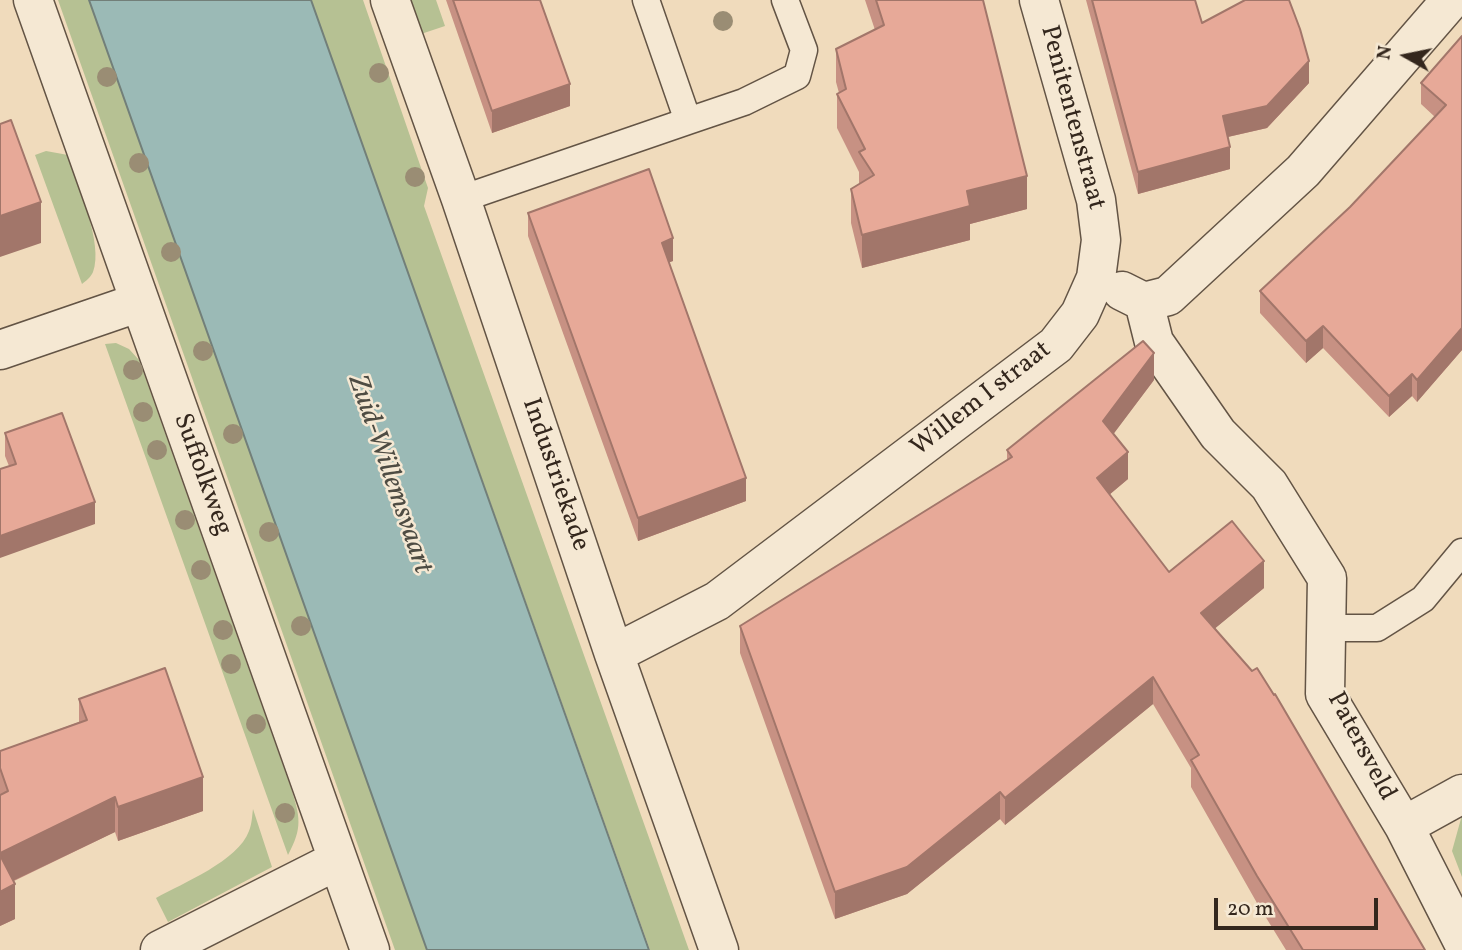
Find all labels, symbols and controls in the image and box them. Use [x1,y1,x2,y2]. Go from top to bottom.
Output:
north arrow [1371,21,1441,91]
street label: Penitentenstraat [1031,22,1111,214]
text: N [1371,44,1399,62]
street label: Willem I straat [906,336,1058,464]
water label: Zuid-Willemsvaart [338,371,438,579]
street label: Industriekade [513,395,595,555]
street label: Suffolkweg [165,410,237,540]
street label: Patersveld [1318,687,1402,807]
scale bar [1217,884,1382,928]
text: 20 m [1227,895,1273,924]

